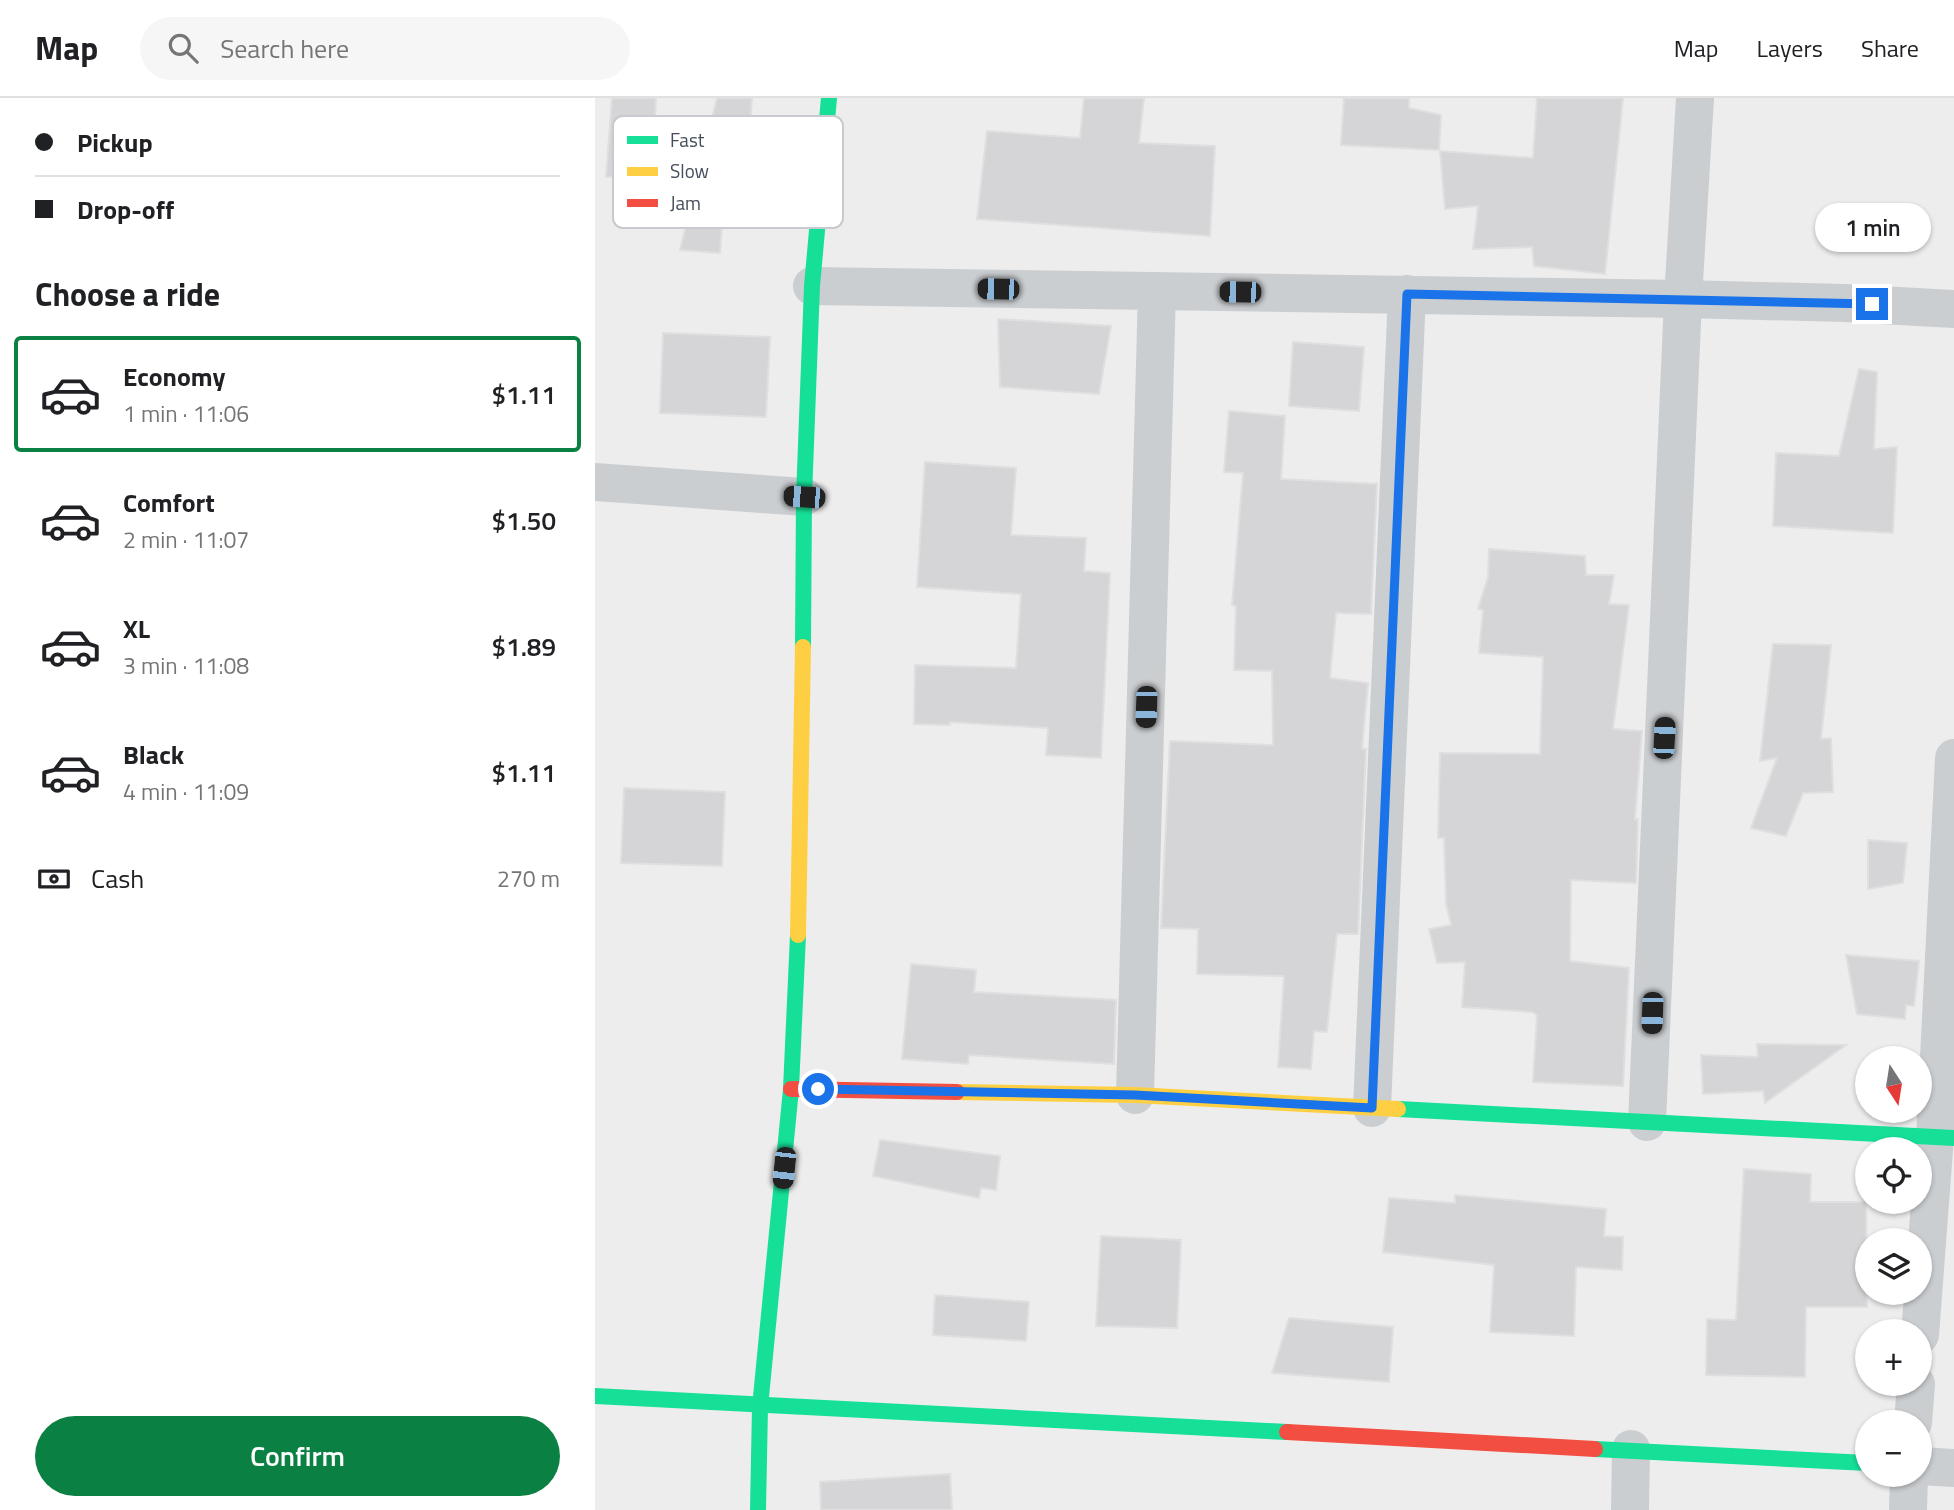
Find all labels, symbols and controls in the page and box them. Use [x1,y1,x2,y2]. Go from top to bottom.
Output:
search box [140,17,630,80]
text: Map [35,23,98,73]
icon: search [164,29,202,67]
text: Search here [220,29,349,68]
text: Map [1674,30,1719,66]
text: Layers [1757,30,1823,66]
text: Share [1861,30,1919,66]
legend [613,116,843,228]
text: Pickup [77,123,153,162]
text: Fast [670,125,705,154]
text: Slow [670,156,709,185]
text: Jam [670,188,701,217]
text: Drop-off [77,190,174,229]
callout: 1 min [1814,202,1930,252]
text: 1 min [1845,210,1901,245]
text: Choose a ride [35,270,220,318]
car [977,278,1020,300]
car [1219,281,1262,303]
route end [1856,288,1888,320]
text: Economy [123,357,225,396]
icon: car [39,363,102,426]
text: $1.11 [492,375,556,414]
text: 1 min · 11:06 [123,396,249,431]
text: Comfort [123,483,215,522]
car [783,485,826,509]
icon: car [39,489,102,552]
text: $1.50 [492,501,556,540]
text: 2 min · 11:07 [123,522,249,557]
text: XL [123,609,150,648]
icon: car [39,615,102,678]
text: $1.89 [492,627,556,666]
text: 3 min · 11:08 [123,648,249,683]
car [1135,686,1158,728]
car [1653,716,1676,760]
text: Black [123,735,184,774]
icon: car [39,741,102,804]
text: $1.11 [492,753,556,792]
text: 4 min · 11:09 [123,774,249,809]
text: Cash [91,859,144,898]
icon: cash [35,860,73,898]
text: 270 m [497,861,560,896]
car [1641,992,1664,1034]
north arrow [1855,1046,1932,1124]
map controls [1855,1046,1932,1487]
route start [802,1073,834,1105]
button: locate [1855,1137,1932,1214]
car [772,1146,797,1190]
button: layers [1855,1228,1932,1305]
button: + [1855,1319,1932,1396]
button: − [1855,1410,1932,1487]
button: Confirm [35,1416,560,1496]

